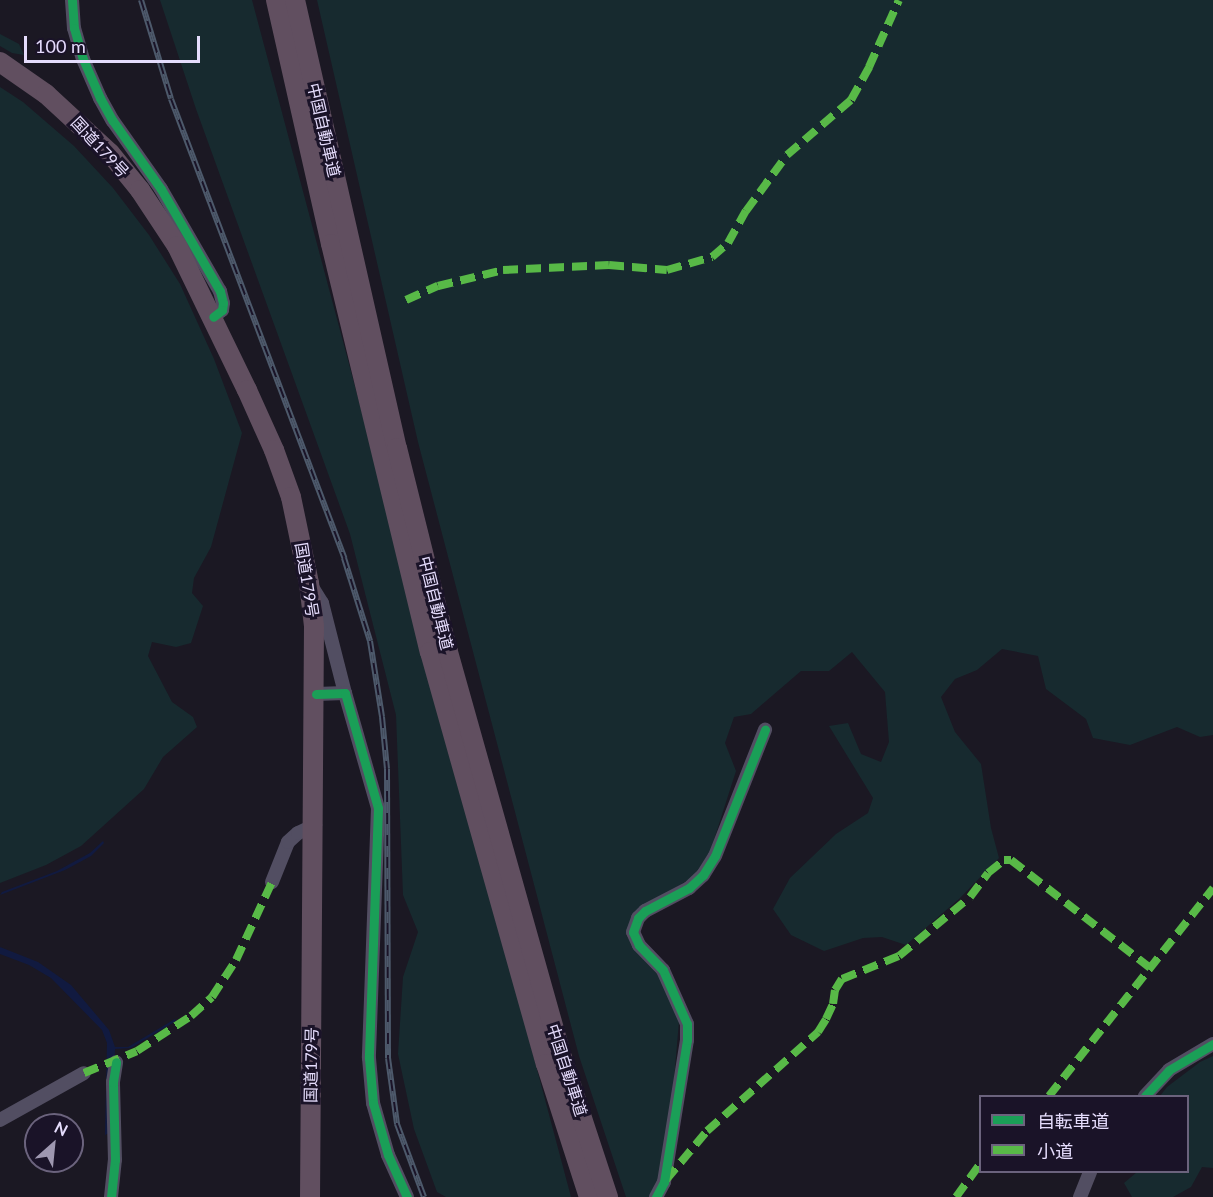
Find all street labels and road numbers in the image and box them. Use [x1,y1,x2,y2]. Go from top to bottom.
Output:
street label: 中国自動車道 [304,81,344,179]
street label: 国道179号 [67,113,133,181]
street label: 国道179号 [292,541,322,619]
street label: 中国自動車道 [415,554,457,652]
street label: 中国自動車道 [543,1021,591,1119]
street label: 国道179号 [301,1027,321,1103]

